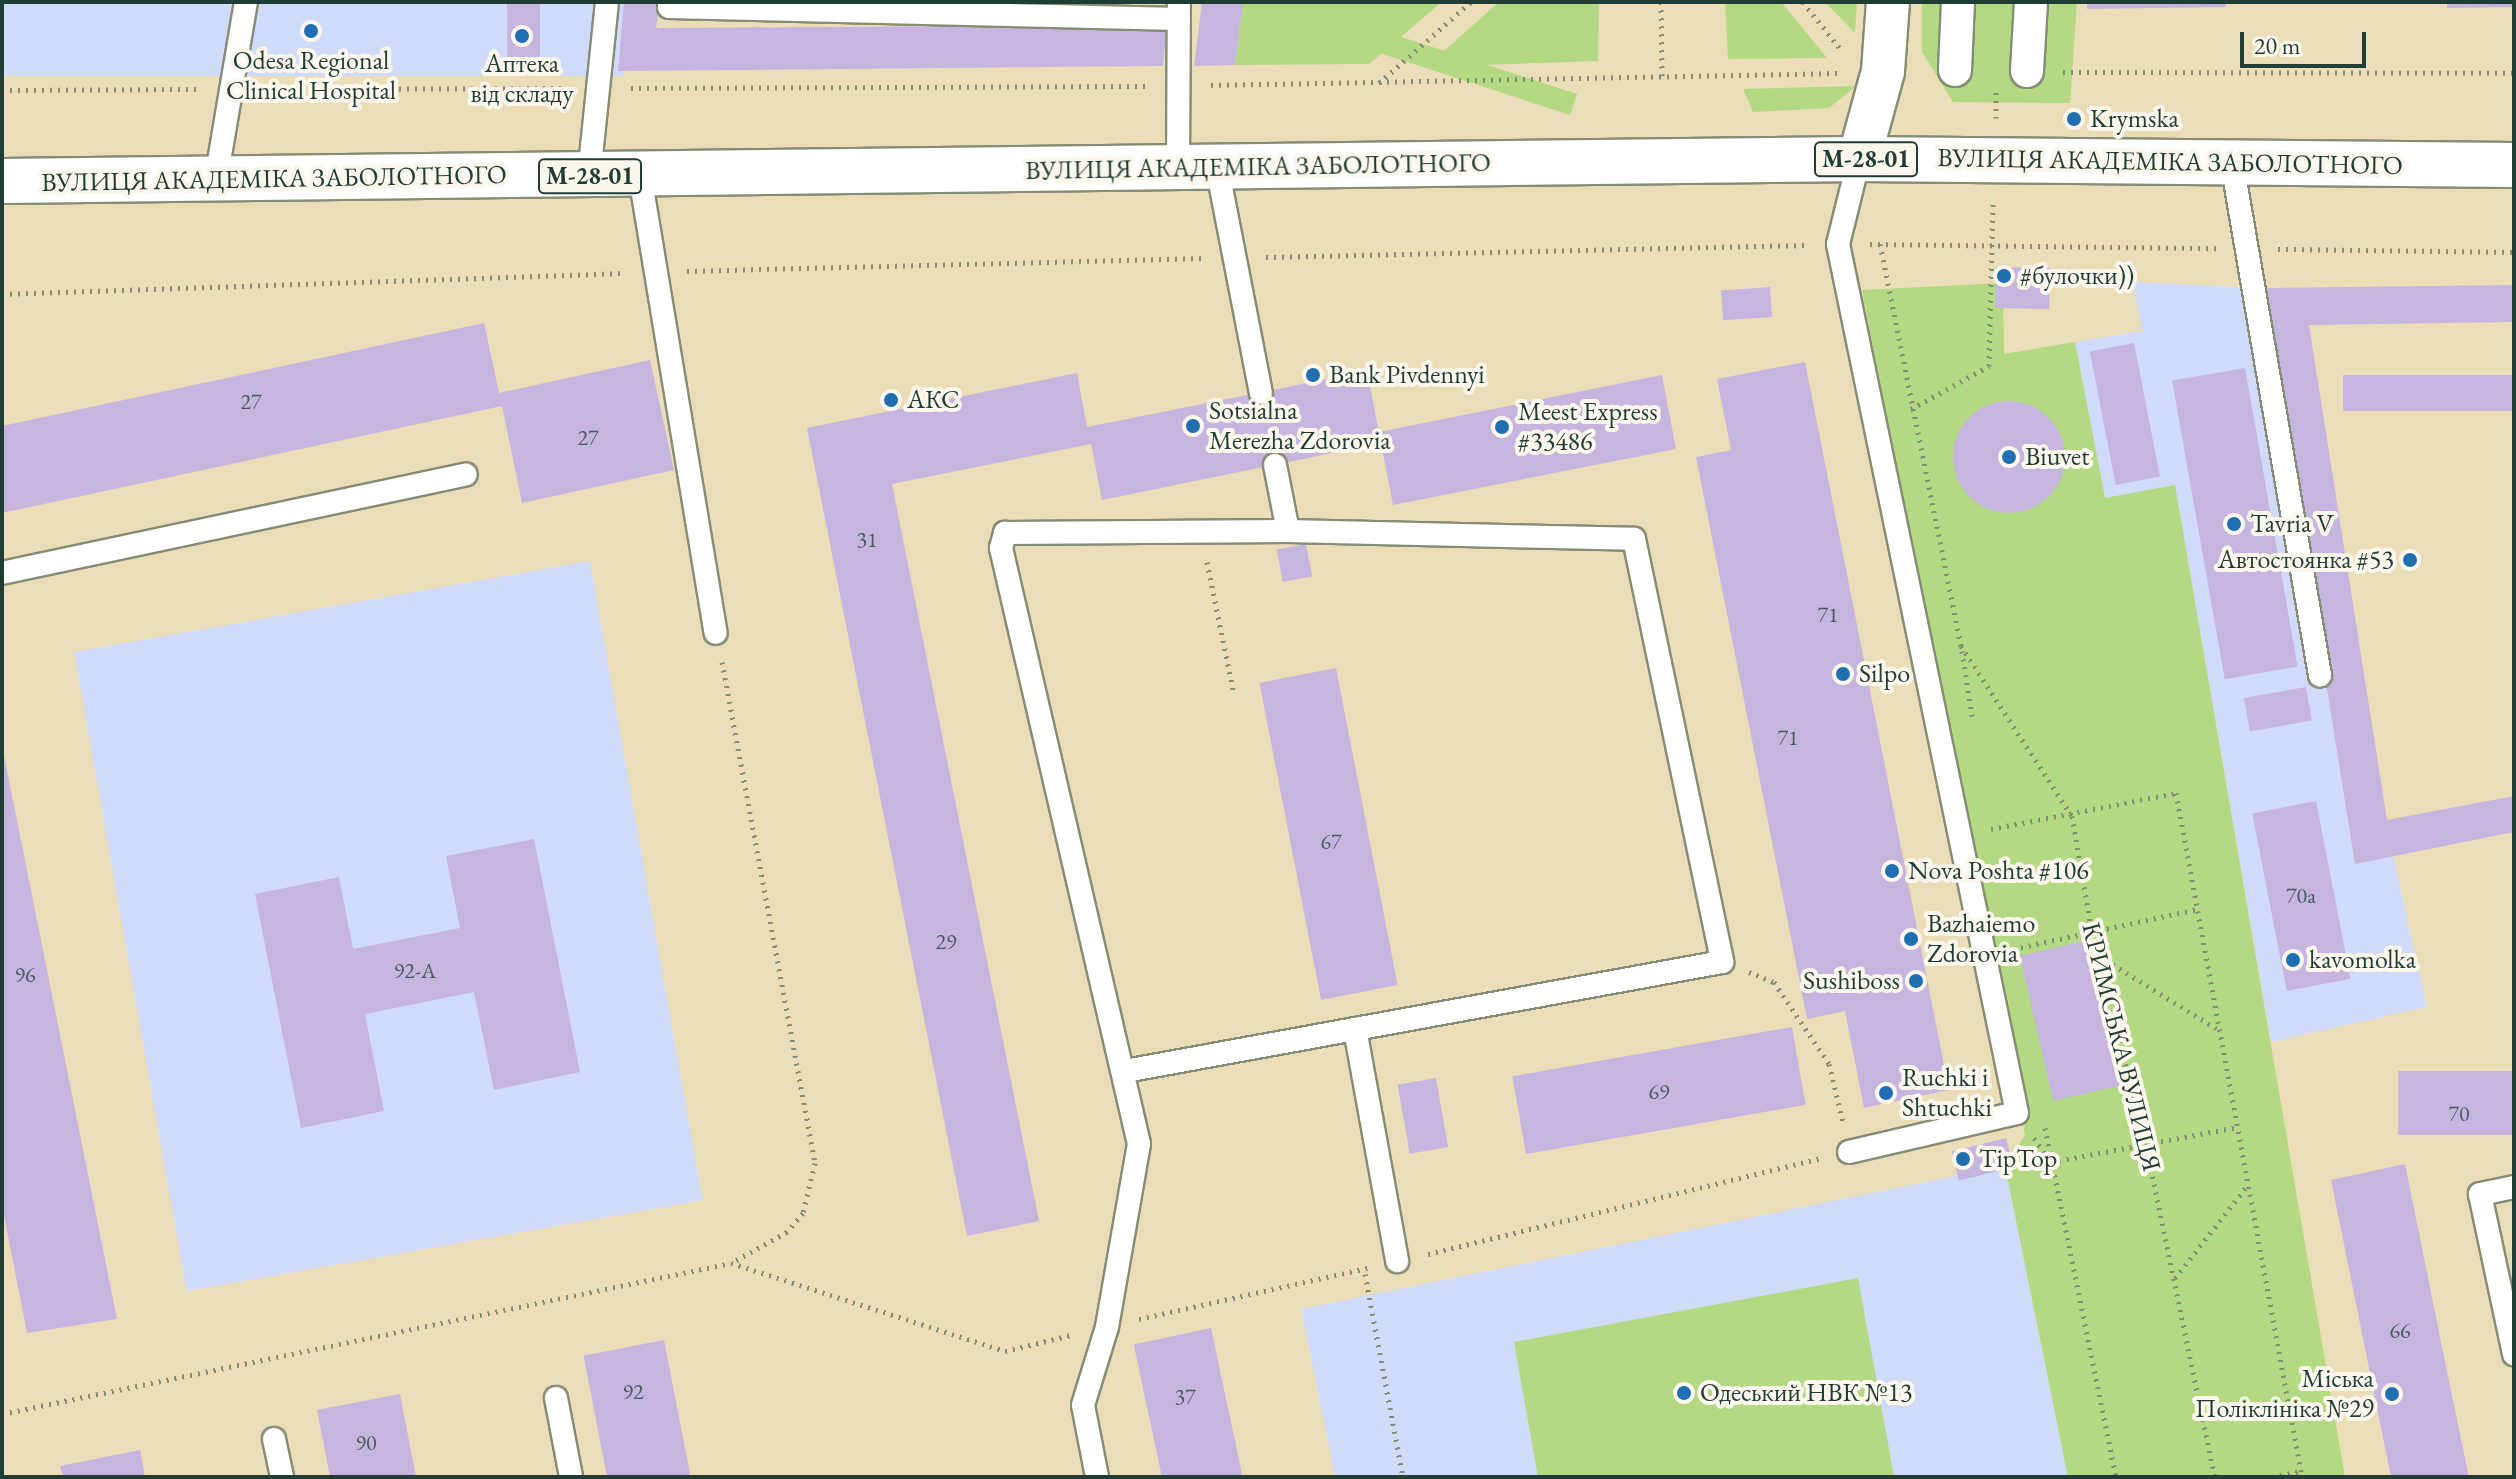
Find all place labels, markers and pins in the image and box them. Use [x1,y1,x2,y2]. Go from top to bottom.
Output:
marker: Odesa Regional Clinical Hospital [300,20,322,42]
marker: Аптека від складу [513,27,531,45]
place label: Odesa Regional Clinical Hospital [226,45,396,106]
place label: Аптека від складу [470,48,574,110]
place label: Krymska [2090,103,2179,135]
marker: Krymska [2065,110,2083,128]
place label: #булочки)) [2020,260,2134,292]
marker: #булочки)) [1995,267,2013,285]
place label: Bank Pivdennyi [1329,359,1485,391]
marker: Bank Pivdennyi [1304,366,1322,384]
place label: АКС [907,384,959,416]
marker: АКС [882,391,900,409]
place label: Sotsialna Merezha Zdorovia [1209,395,1391,456]
place label: Meest Express #33486 [1518,396,1658,458]
marker: Sotsialna Merezha Zdorovia [1184,417,1202,435]
marker: Meest Express #33486 [1493,418,1511,436]
place label: Biuvet [2025,441,2089,473]
marker: Biuvet [2000,448,2018,466]
place label: Tavria V [2250,508,2334,540]
marker: Tavria V [2225,515,2243,533]
place label: Автостоянка #53 [2218,544,2394,576]
marker: Автостоянка #53 [2401,551,2419,569]
place label: Silpo [1859,658,1910,690]
marker: Silpo [1834,665,1852,683]
place label: Nova Poshta #106 [1908,855,2089,887]
marker: Nova Poshta #106 [1883,862,1901,880]
place label: Bazhaiemo Zdorovia [1927,908,2035,970]
marker: Bazhaiemo Zdorovia [1902,930,1920,948]
place label: kavomolka [2309,944,2416,976]
marker: kavomolka [2284,951,2302,969]
place label: Sushiboss [1803,965,1900,997]
marker: Sushiboss [1907,972,1925,990]
place label: Ruchki i Shtuchki [1902,1062,1992,1124]
marker: Ruchki i Shtuchki [1877,1084,1895,1102]
place label: TipTop [1979,1143,2057,1175]
marker: TipTop [1954,1150,1972,1168]
place label: Міська Поліклініка №29 [2195,1363,2374,1424]
place label: Одеський НВК №13 [1700,1377,1912,1409]
marker: Міська Поліклініка №29 [2381,1383,2403,1405]
marker: Одеський НВК №13 [1675,1384,1693,1402]

